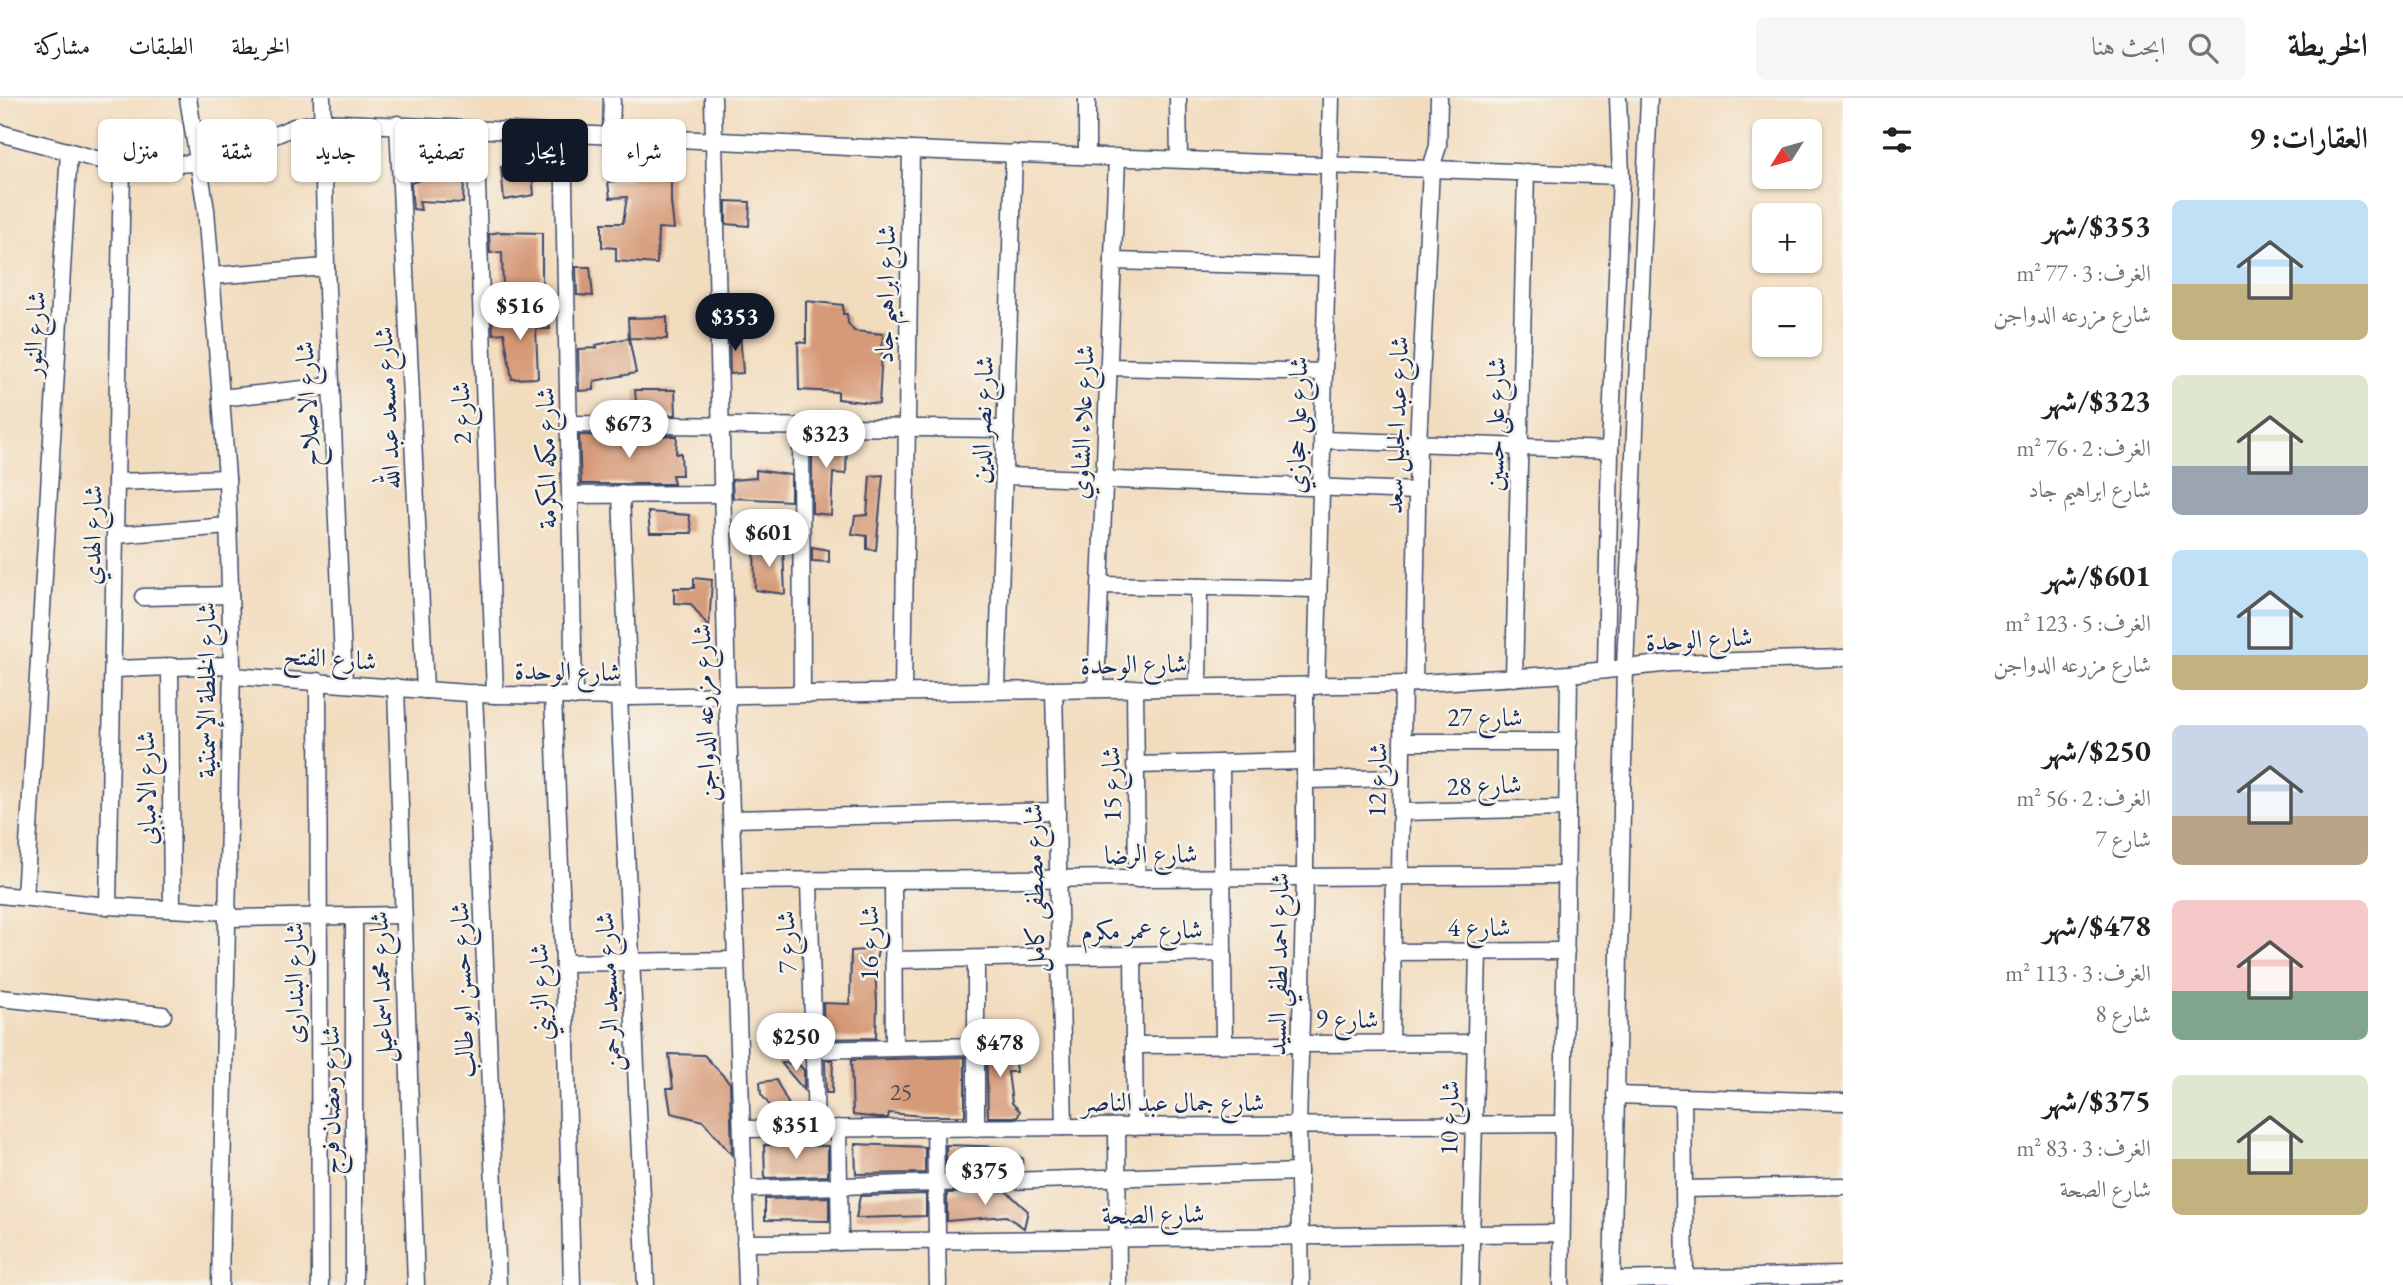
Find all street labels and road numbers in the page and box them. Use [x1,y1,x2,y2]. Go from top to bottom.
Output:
street label: شارع ابراهيم جاد [867,224,912,364]
street label: شارع النور [15,290,58,381]
street label: شارع مسعد عبد الله [363,325,413,491]
street label: شارع عبد الجليل سعد [1376,335,1421,515]
street label: شارع الاصلاح [287,340,334,468]
street label: شارع علاء الشاوي [1062,344,1107,500]
street label: شارع نصر الدين [963,355,1006,485]
street label: شارع على حجازي [1279,356,1320,494]
street label: شارع على حسين [1477,356,1518,492]
street label: شارع 2 [443,381,484,445]
street label: شارع مكه المكرمة [528,387,569,529]
street label: شارع الهدي [74,485,115,585]
street label: شارع الخلطة الإسمنتية [189,602,228,778]
street label: شارع الوحدة [1645,619,1754,664]
street label: شارع مزرعه الدواجن [684,623,729,803]
street label: شارع الفتح [282,638,378,685]
street label: شارع الوحدة [1080,646,1188,687]
street label: شارع الوحدة [514,653,622,694]
street label: شارع 27 [1447,700,1523,739]
street label: شارع الامبابى [128,731,169,845]
street label: شارع 12 [1359,742,1400,818]
street label: شارع 15 [1093,746,1134,822]
street label: شارع 28 [1446,767,1522,808]
street label: شارع مصطفى كامل [1016,803,1057,973]
street label: شارع الرضا [1104,836,1198,877]
street label: شارع احمد لطفي السيد [1259,872,1306,1056]
street label: شارع حسن ابو طالب [442,901,487,1079]
street label: شارع 16 [852,905,891,981]
street label: شارع محمد اسماعيل [361,910,406,1064]
street label: شارع 7 [768,910,809,974]
street label: شارع 4 [1448,910,1510,949]
street label: شارع مسجد الرحمن [587,911,634,1073]
street label: شارع عمر مكرم [1081,912,1203,954]
street label: شارع البندارى [277,922,316,1044]
street label: شارع الزيني [521,942,565,1041]
street label: شارع 9 [1316,1002,1378,1041]
street label: شارع رمضان فرج [313,1025,354,1175]
street label: شارع 10 [1431,1080,1472,1156]
street label: شارع جمال عبد الناصر [1078,1085,1265,1124]
street label: شارع الصحة [1101,1196,1205,1237]

